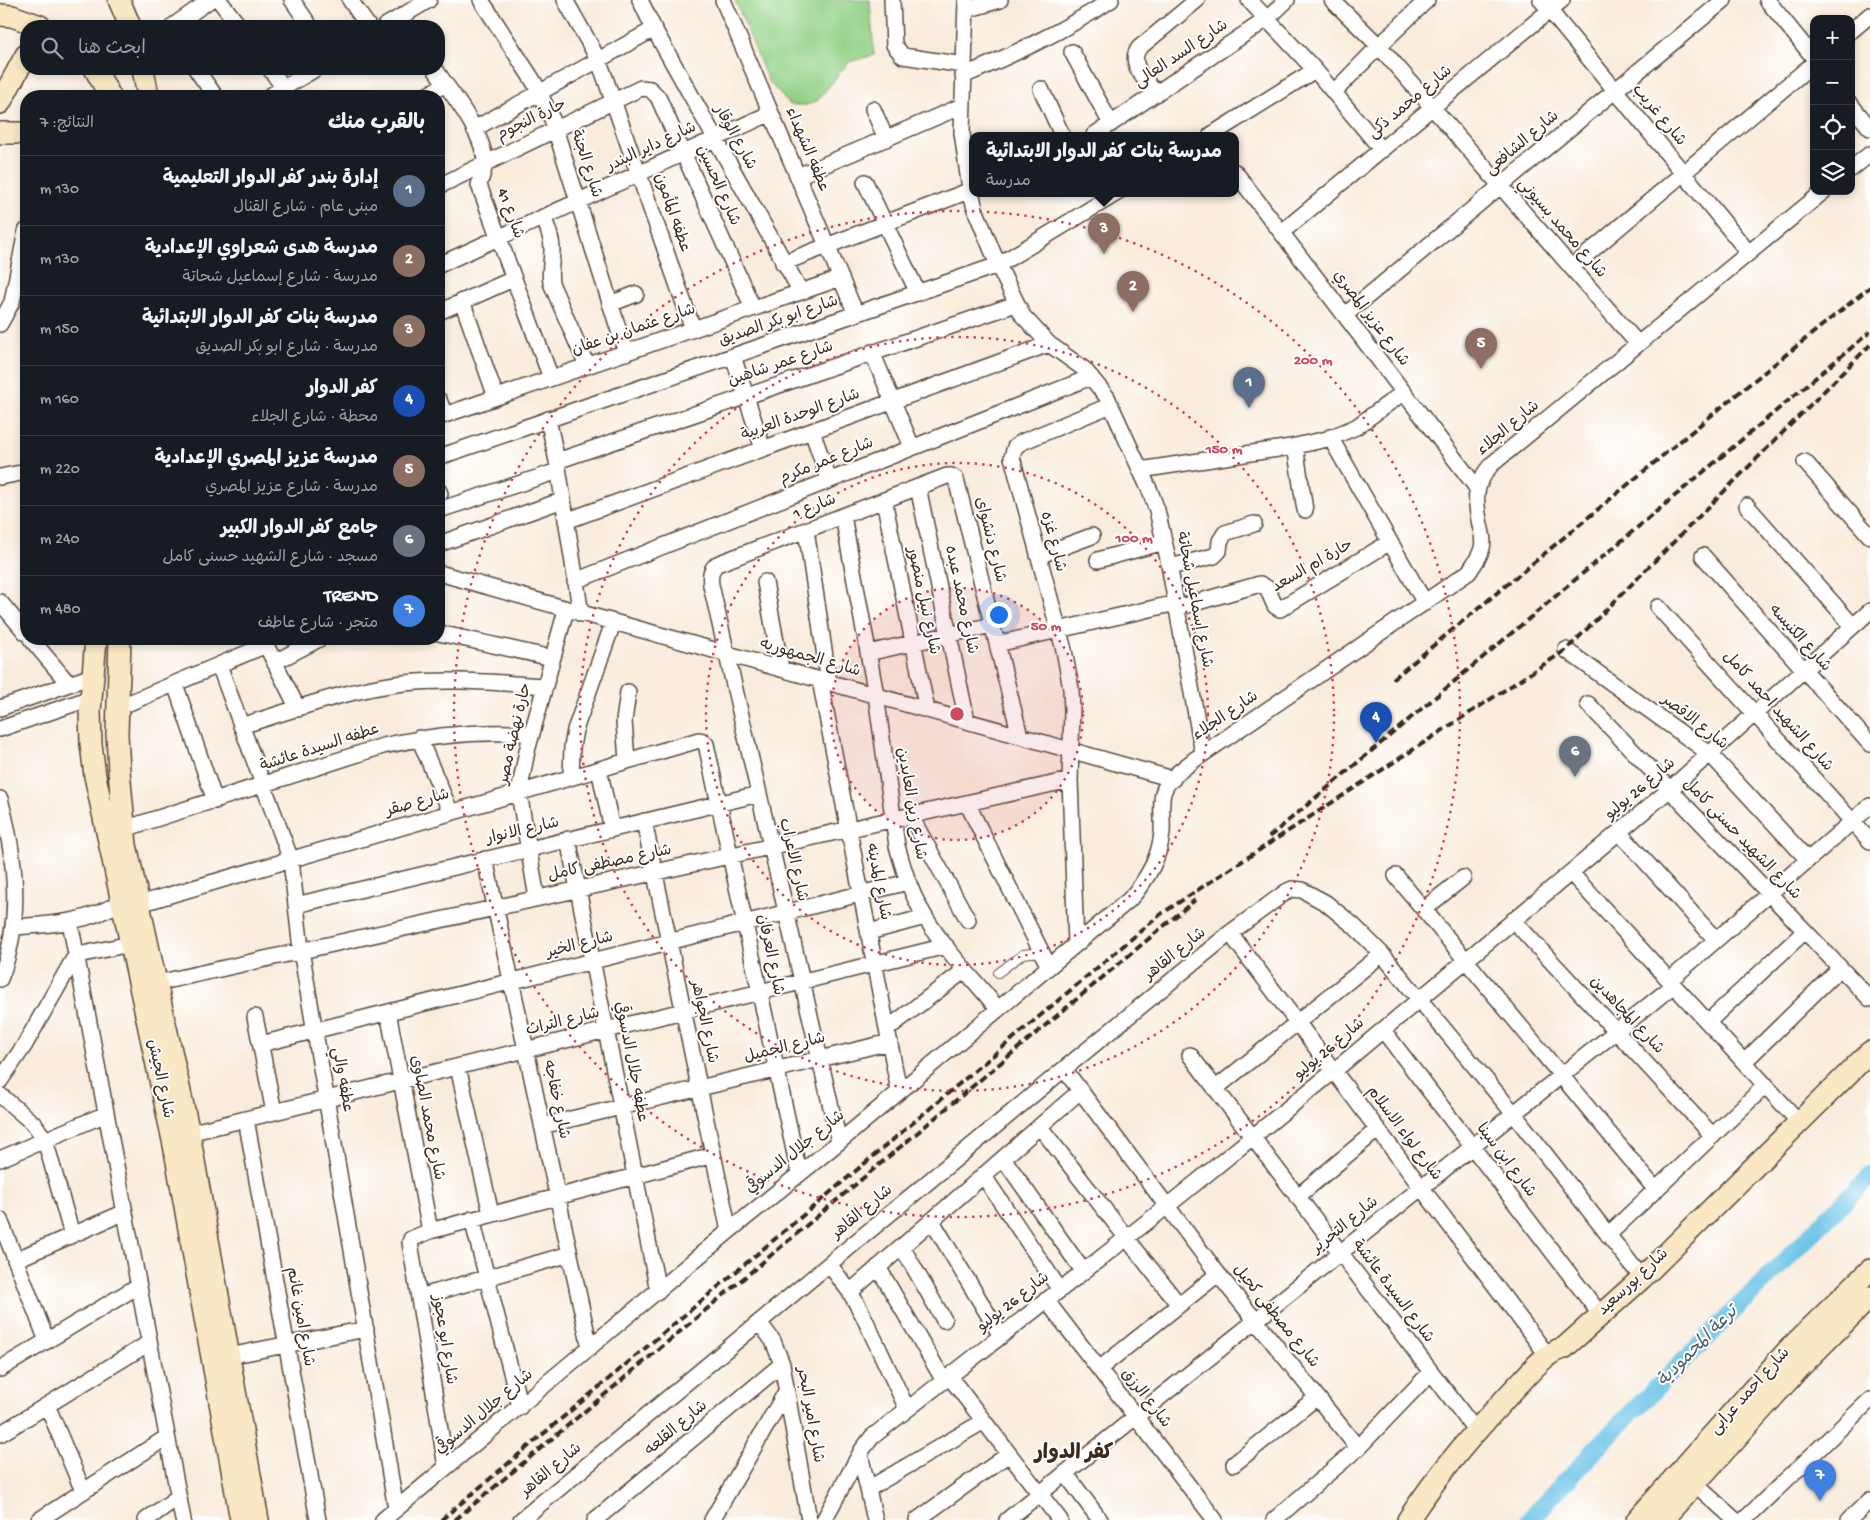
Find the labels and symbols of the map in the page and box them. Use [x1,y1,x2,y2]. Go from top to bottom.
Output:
street label: شارع السد العالى [1132,17,1232,93]
street label: شارع محمد ذكى [1365,62,1457,144]
street label: شارع غريب [1627,81,1689,151]
street label: حارة النجوم [494,96,570,146]
street label: شارع الوقار [707,101,760,174]
street label: عطفه الشهداء [780,105,832,195]
street label: شارع الشافعى [1482,108,1564,180]
street label: شارع داير البندر [602,119,700,178]
street label: شارع الجنة [565,127,606,201]
street label: شارع الحسين [691,143,743,229]
street label: عطفه المأمون [649,170,695,255]
street label: شارع محمد بسيوني [1511,175,1610,284]
street label: شارع 41 [491,186,527,242]
pin: 3 [1088,213,1120,254]
street label: شارع عزيز المصري [1328,267,1412,371]
pin: 2 [1117,271,1149,312]
street label: شارع ابو بكر الصديق [717,293,841,351]
street label: شارع عثمان بن عفان [570,301,698,361]
pin: 5 [1465,328,1497,369]
street label: شارع عمر شاهين [726,338,836,392]
text: 200 m [1294,352,1333,370]
pin: 1 [1233,367,1265,408]
street label: شارع الوحدة العربية [739,385,863,446]
street label: شارع الجلاء [1474,397,1544,461]
street label: شارع عمر مكرم [777,434,877,490]
text: 150 m [1205,441,1243,459]
street label: شارع 1 [790,491,839,525]
street label: شارع دنشواى [969,495,1009,585]
street label: شارع غزه [1035,510,1069,574]
text: 100 m [1114,530,1153,548]
street label: شارع إسماعيل شحاتة [1170,530,1217,670]
street label: حارة ام السعد [1269,536,1357,598]
street label: شارع نبيل منصور [901,543,943,657]
street label: شارع محمد عبده [939,544,981,656]
street label: شارع الكنيسه [1764,601,1834,677]
your location [986,602,1012,628]
text: 50 m [1031,618,1062,636]
street label: شارع الجمهوريه [757,636,863,682]
street label: شارع الشهيد احمد كامل [1718,648,1836,776]
street label: حارة نهضة مصر [494,681,537,789]
street label: شارع الجلاء [1189,688,1263,746]
street label: شارع الاقصر [1655,690,1731,755]
pin: 4 [1360,702,1392,743]
centre of rings [948,705,966,723]
street label: عطفه السيدة عائشة [258,720,382,777]
pin: 6 [1559,736,1591,777]
street label: شارع زين العابدين [891,746,929,862]
street label: شارع 26 يوليو [1601,755,1680,826]
street label: شارع الشهيد حسنى كامل [1678,775,1804,905]
street label: شارع صقر [382,786,452,823]
street label: شارع الانوار [483,814,561,850]
street label: شارع الاعراب [773,816,811,904]
street label: شارع مصطفى كامل [546,842,674,886]
street label: شارع المدينه [860,842,894,922]
street label: شارع العرفان [751,913,787,997]
street label: شارع القاهر [1140,924,1211,987]
street label: شارع الخير [543,928,616,964]
street label: شارع المجاهدين [1585,973,1667,1059]
street label: شارع الجواهر [684,977,721,1065]
street label: عطفه جلال الدسوقي [609,999,655,1124]
street label: شارع التراث [524,1005,602,1041]
street label: شارع 26 يوليو [1290,1015,1369,1086]
street label: شارع الجميل [742,1030,828,1068]
street label: شارع الجيش [141,1038,177,1120]
street label: عطفه والي [324,1046,356,1114]
street label: شارع محمد الصاوى [405,1054,447,1182]
street label: شارع خفاجه [537,1059,573,1141]
street label: شارع لواء الاسلام [1361,1083,1445,1185]
street label: شارع جلال الدسوقي [740,1104,850,1199]
street label: شارع ابن سينا [1471,1120,1539,1202]
street label: شارع القاهر [827,1182,898,1245]
street label: شارع التحرير [1307,1193,1383,1260]
street label: شارع السيدة عائشة [1347,1236,1438,1347]
street label: شارع بورسعيد [1595,1245,1673,1321]
street label: شارع مصطفى كحيل [1228,1261,1322,1373]
street label: شارع امين غانم [281,1266,317,1368]
street label: شارع 26 يوليو [973,1269,1054,1338]
street label: شارع ابو عجوز [426,1292,459,1386]
water label: ترعة المحمودية [1653,1300,1745,1392]
street label: شارع احمد عرابى [1707,1344,1795,1440]
street label: شارع جلال الدسوقي [429,1363,538,1460]
street label: شارع امير البحر [791,1364,827,1464]
street label: شارع الرزق [1116,1365,1174,1433]
street label: شارع القلعه [642,1397,712,1461]
street label: شارع القاهر [516,1440,587,1503]
district label: كفر الدوار [1033,1442,1114,1467]
pin: 7 [1804,1460,1836,1501]

